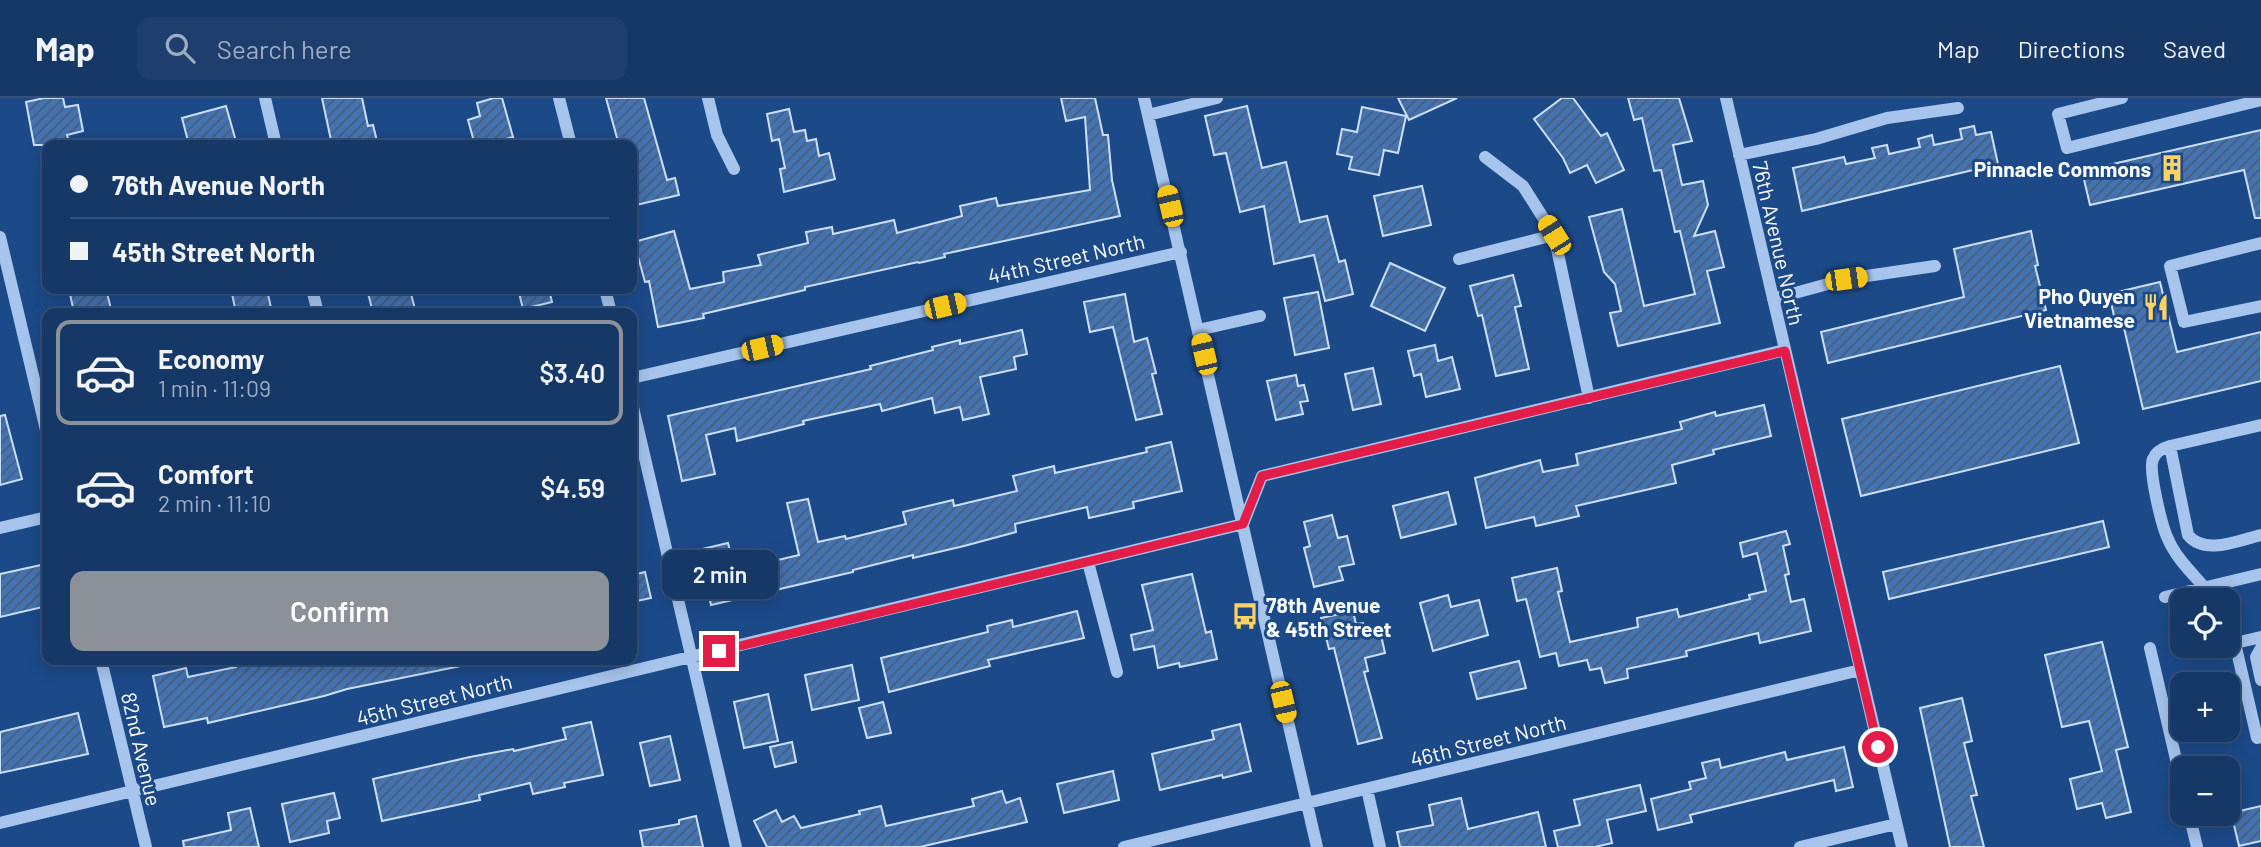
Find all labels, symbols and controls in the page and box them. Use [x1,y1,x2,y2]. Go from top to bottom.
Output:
search box [137,17,627,80]
text: Map [35,28,95,68]
icon: search [161,29,199,67]
text: Search here [217,33,352,64]
text: Map [1937,34,1980,63]
text: Directions [2018,34,2125,63]
text: Saved [2163,34,2226,63]
building icon: Pinnacle Commons [2157,153,2187,183]
place label: Pinnacle Commons [1974,156,2151,181]
street label: 76th Avenue North [1748,159,1810,327]
text: 76th Avenue North [112,169,325,200]
car [1156,183,1185,229]
car [1534,212,1575,258]
street label: 44th Street North [985,228,1147,288]
text: 45th Street North [112,236,315,267]
car [1824,266,1869,292]
place label: Pho Quyen Vietnamese [2024,283,2135,332]
car [923,291,968,321]
restaurant icon: Pho Quyen Vietnamese [2141,292,2171,322]
car [1190,331,1219,377]
car [740,333,785,363]
icon: car [74,341,137,404]
text: Economy [158,343,264,374]
text: $3.40 [539,357,605,388]
text: 1 min · 11:09 [158,374,271,402]
icon: car [74,456,137,519]
text: Comfort [158,458,254,489]
text: $4.59 [540,472,605,503]
text: 2 min · 11:10 [158,489,271,517]
callout: 2 min [661,550,777,598]
text: 2 min [693,560,747,588]
button: Confirm [70,571,609,651]
map controls [2170,588,2240,826]
button: locate [2170,588,2240,658]
place label: 78th Avenue & 45th Street [1266,592,1392,641]
bus stop icon: 78th Avenue & 45th Street [1230,601,1260,631]
route end [703,635,735,667]
street label: 45th Street North [354,668,514,730]
button: + [2170,672,2240,742]
car [1269,679,1298,725]
street label: 82nd Avenue [117,690,167,808]
street label: 46th Street North [1408,709,1568,771]
route start [1862,731,1894,763]
button: − [2170,756,2240,826]

